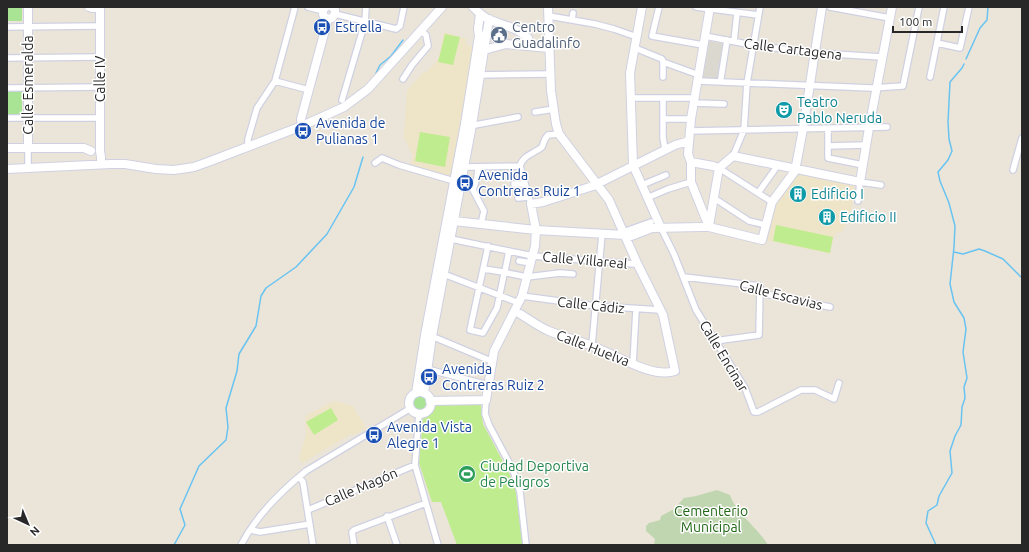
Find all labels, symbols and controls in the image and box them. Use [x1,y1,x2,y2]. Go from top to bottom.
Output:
scale bar [893,8,962,34]
text: 100 m [899,15,932,28]
bus stop icon: Estrella [312,17,332,37]
place label: Estrella [335,19,382,35]
place label: Centro Guadalinfo [512,19,580,51]
public building icon: Centro Guadalinfo [489,25,509,45]
street label: Calle Esmeralda [20,35,36,135]
street label: Calle Cartagena [743,35,843,63]
street label: Calle IV [92,56,108,102]
place label: Teatro Pablo Neruda [797,94,882,126]
theatre icon: Teatro Pablo Neruda [774,100,794,120]
place label: Avenida de Pulianas 1 [316,115,385,147]
bus stop icon: Avenida de Pulianas 1 [293,121,313,141]
place label: Avenida Contreras Ruiz 1 [478,167,581,199]
bus stop icon: Avenida Contreras Ruiz 1 [455,173,475,193]
building icon: Edificio I [788,184,808,204]
place label: Edificio I [811,186,864,202]
building icon: Edificio II [817,207,837,227]
place label: Edificio II [840,209,897,225]
street label: Calle Villareal [542,248,628,272]
street label: Calle Escavias [738,277,824,313]
street label: Calle Cádiz [556,293,626,317]
street label: Calle Encinar [696,317,752,395]
street label: Calle Huelva [554,327,632,369]
place label: Avenida Contreras Ruiz 2 [442,361,545,393]
bus stop icon: Avenida Contreras Ruiz 2 [419,367,439,387]
place label: Avenida Vista Alegre 1 [387,419,472,451]
bus stop icon: Avenida Vista Alegre 1 [364,425,384,445]
place label: Ciudad Deportiva de Peligros [480,458,589,490]
street label: Calle Magón [322,464,400,510]
sports icon: Ciudad Deportiva de Peligros [457,464,477,484]
park label: Cementerio Municipal [674,503,748,535]
north arrow [8,504,48,544]
text: N [28,524,42,538]

